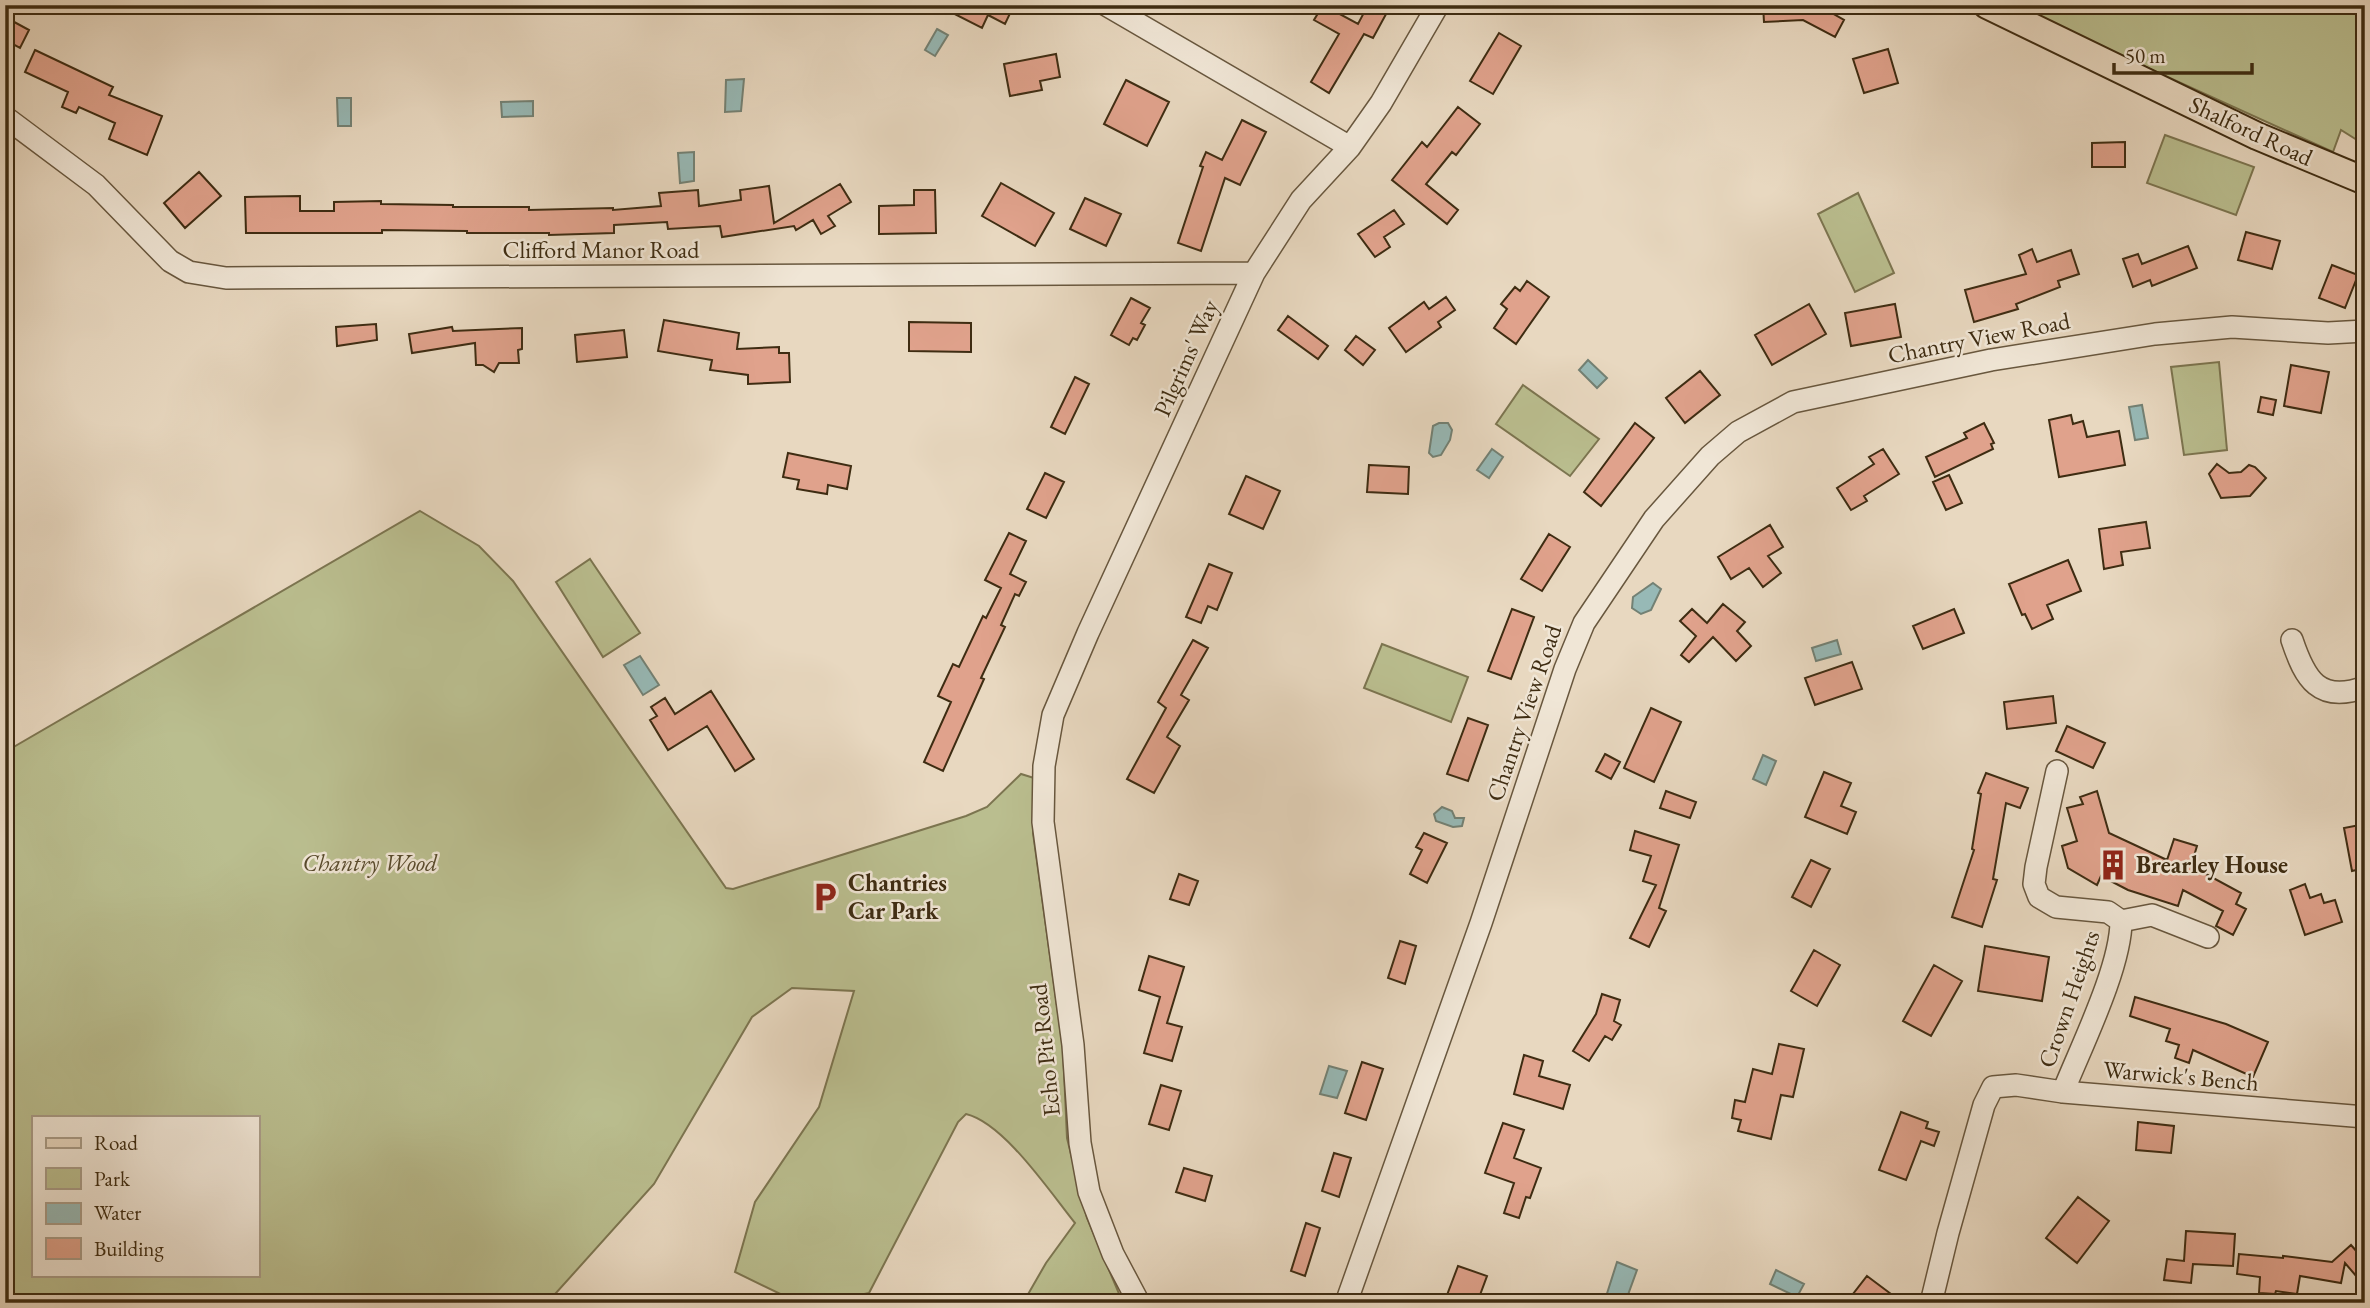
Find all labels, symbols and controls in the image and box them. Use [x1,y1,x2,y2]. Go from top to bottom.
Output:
scale bar [2114,32,2253,76]
text: 50 m [2125,42,2166,69]
street label: Shalford Road [2184,88,2319,173]
street label: Clifford Manor Road [502,234,700,265]
street label: Pilgrims' Way [1146,294,1225,421]
street label: Chantry View Road [1885,304,2073,370]
street label: Chantry View Road [1479,620,1569,805]
park label: Chantry Wood [302,847,438,878]
building icon: Brearley House [2096,848,2130,882]
place label: Brearley House [2136,849,2288,881]
place label: Chantries Car Park [848,867,947,926]
parking icon: Chantries Car Park [808,880,842,914]
street label: Crown Heights [2031,926,2107,1072]
street label: Echo Pit Road [1022,981,1067,1118]
street label: Warwick's Bench [2102,1053,2260,1098]
legend [32,1116,259,1276]
text: Road [94,1129,138,1156]
text: Park [94,1165,131,1192]
text: Water [94,1199,141,1226]
text: Building [94,1235,164,1262]

